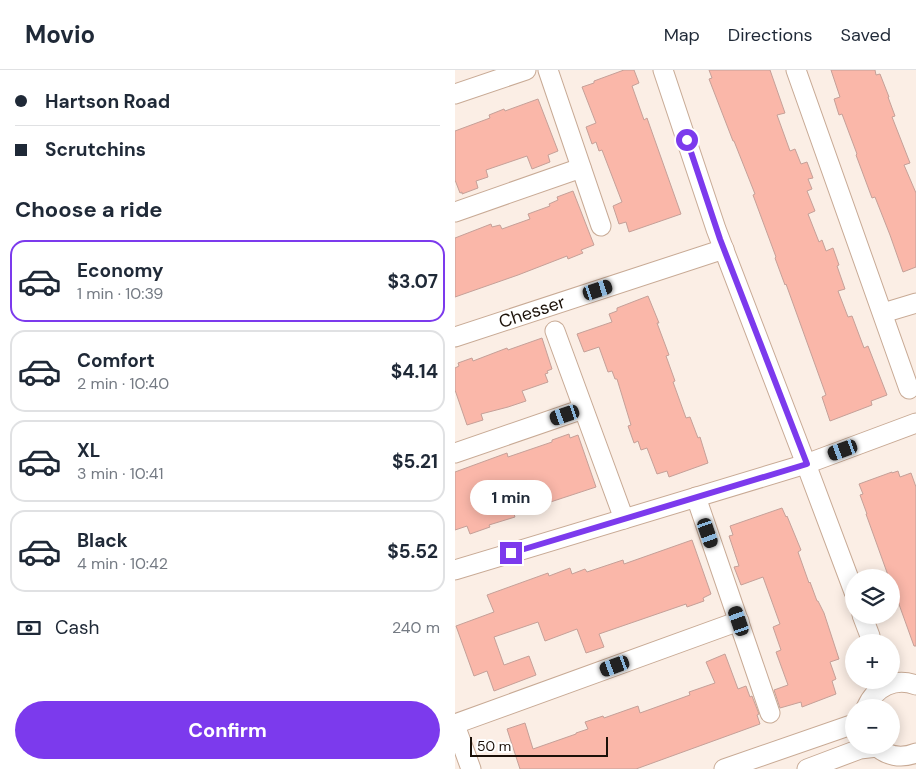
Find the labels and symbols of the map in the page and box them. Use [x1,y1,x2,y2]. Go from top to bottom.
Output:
route start [676,129,698,151]
car [581,278,614,302]
street label: Chesser [496,290,569,334]
car [548,403,581,427]
car [826,438,859,462]
callout: 1 min [470,480,552,516]
car [696,516,719,550]
route end [500,542,522,564]
car [727,604,750,638]
car [598,654,631,678]
scale bar [470,734,607,757]

